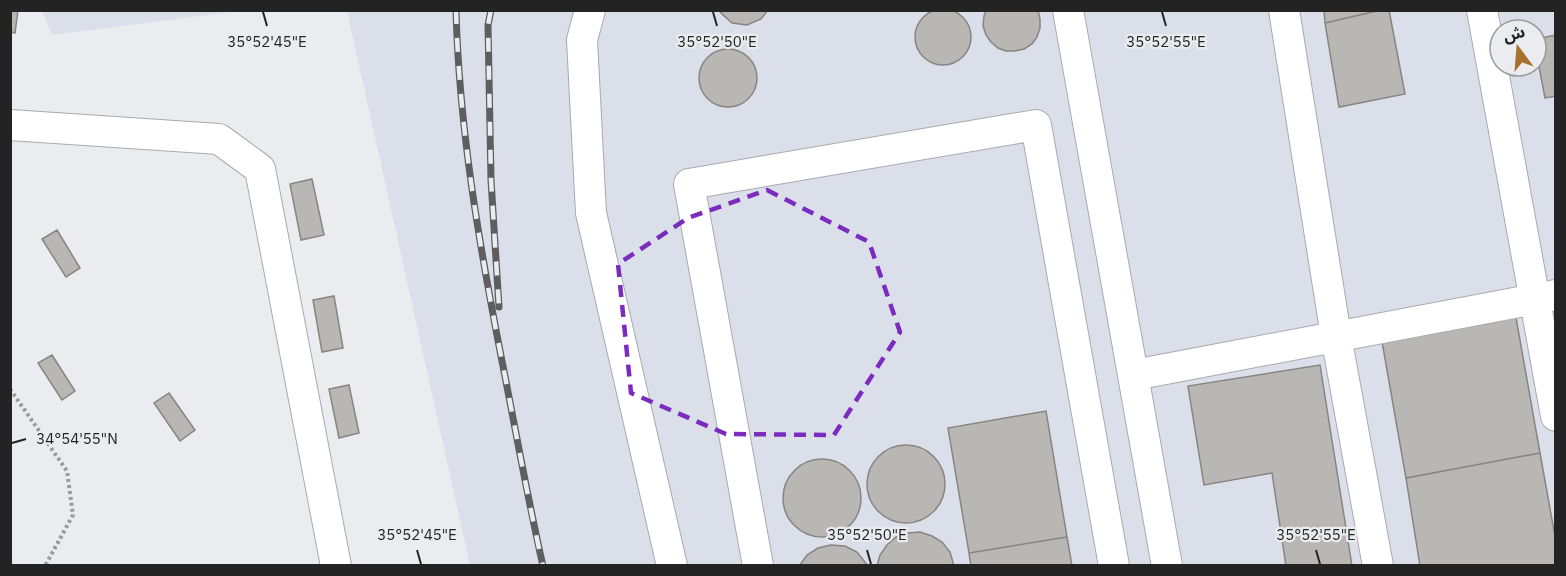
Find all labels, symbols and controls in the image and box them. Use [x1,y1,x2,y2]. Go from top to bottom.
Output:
north arrow [1488,18,1548,78]
text: ش [1501,21,1527,46]
text: 35°52'45"E [227,32,307,51]
text: 35°52'50"E [677,32,757,51]
text: 35°52'55"E [1126,32,1206,51]
text: 34°54'55"N [36,429,118,448]
text: 35°52'45"E [377,525,457,544]
text: 35°52'50"E [827,525,907,544]
text: 35°52'55"E [1276,525,1356,544]

